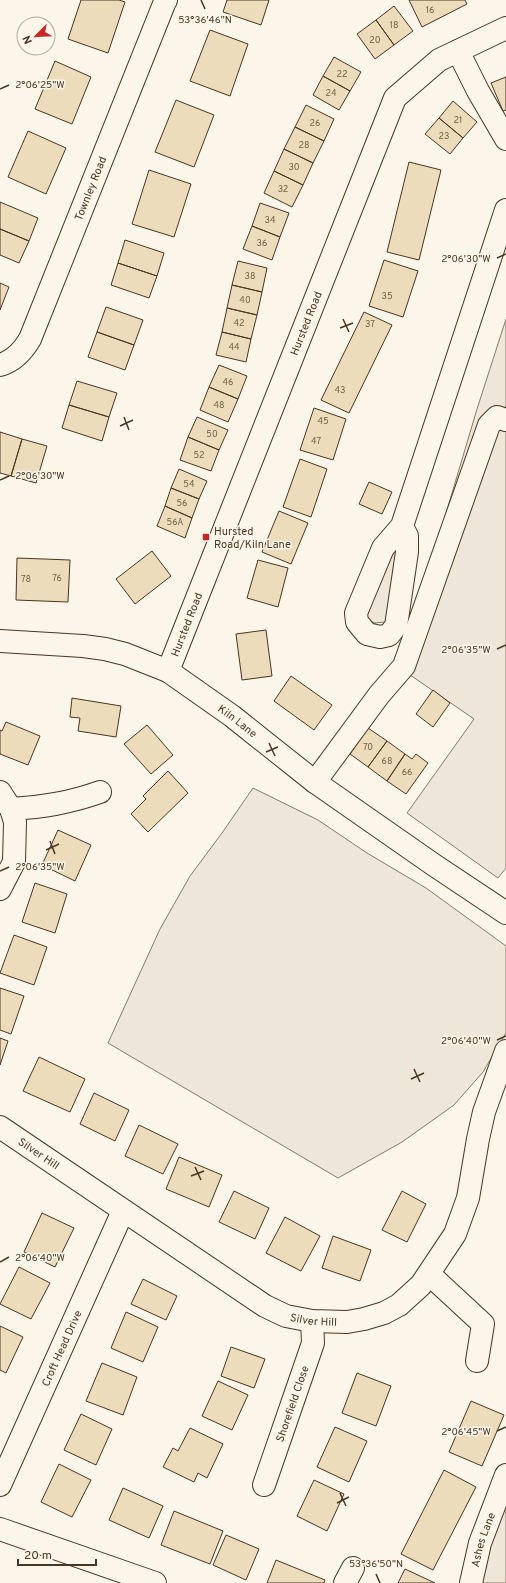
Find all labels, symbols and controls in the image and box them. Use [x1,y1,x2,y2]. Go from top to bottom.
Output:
house number: 16 [426,5,434,16]
text: 53°36'46"N [178,14,232,27]
north arrow [16,16,56,56]
house number: 18 [390,20,398,31]
text: N [20,33,36,46]
house number: 20 [369,35,381,46]
house number: 22 [336,69,348,80]
text: 2°06'25"W [15,79,65,92]
house number: 24 [325,88,337,99]
house number: 21 [454,115,462,126]
house number: 26 [310,118,320,129]
house number: 23 [439,131,449,142]
house number: 28 [298,140,310,151]
street label: Townley Road [72,154,110,223]
house number: 30 [288,162,300,173]
house number: 32 [278,184,288,195]
house number: 34 [264,215,276,226]
house number: 36 [257,238,267,249]
text: 2°06'30"W [441,253,491,266]
house number: 38 [245,271,255,282]
street label: Hursted Road [288,290,326,358]
house number: 35 [381,291,393,302]
house number: 40 [239,295,251,306]
house number: 42 [233,318,245,329]
house number: 37 [365,319,375,330]
house number: 44 [228,342,240,353]
house number: 46 [223,377,233,388]
house number: 43 [334,385,346,396]
house number: 48 [213,400,225,411]
house number: 45 [317,416,329,427]
house number: 50 [206,429,218,440]
house number: 47 [311,436,321,447]
house number: 52 [193,450,205,461]
text: 2°06'30"W [15,470,65,483]
house number: 54 [183,479,195,490]
house number: 56 [177,498,187,509]
house number: 56A [167,517,183,528]
place label: Hursted Road/Kiln Lane [214,525,291,552]
marker: Hursted Road/Kiln Lane [201,532,211,542]
house number: 76 [52,573,62,584]
house number: 78 [21,574,31,585]
street label: Hursted Road [168,591,206,659]
text: 2°06'35"W [441,644,491,657]
street label: Kiln Lane [215,702,260,741]
house number: 70 [363,742,373,753]
house number: 68 [382,756,392,767]
house number: 66 [402,767,412,778]
text: 2°06'35"W [15,861,65,874]
text: 2°06'40"W [441,1035,491,1048]
street label: Silver Hill [15,1135,62,1173]
text: 2°06'40"W [15,1252,65,1265]
street label: Croft Head Drive [39,1308,86,1389]
street label: Silver Hill [289,1311,337,1330]
street label: Shorefield Close [273,1364,313,1444]
text: 2°06'45"W [441,1426,491,1439]
street label: Ashes Lane [469,1510,499,1569]
scale bar [18,1541,96,1567]
text: 20 m [24,1548,52,1564]
text: 53°36'50"N [349,1558,403,1571]

